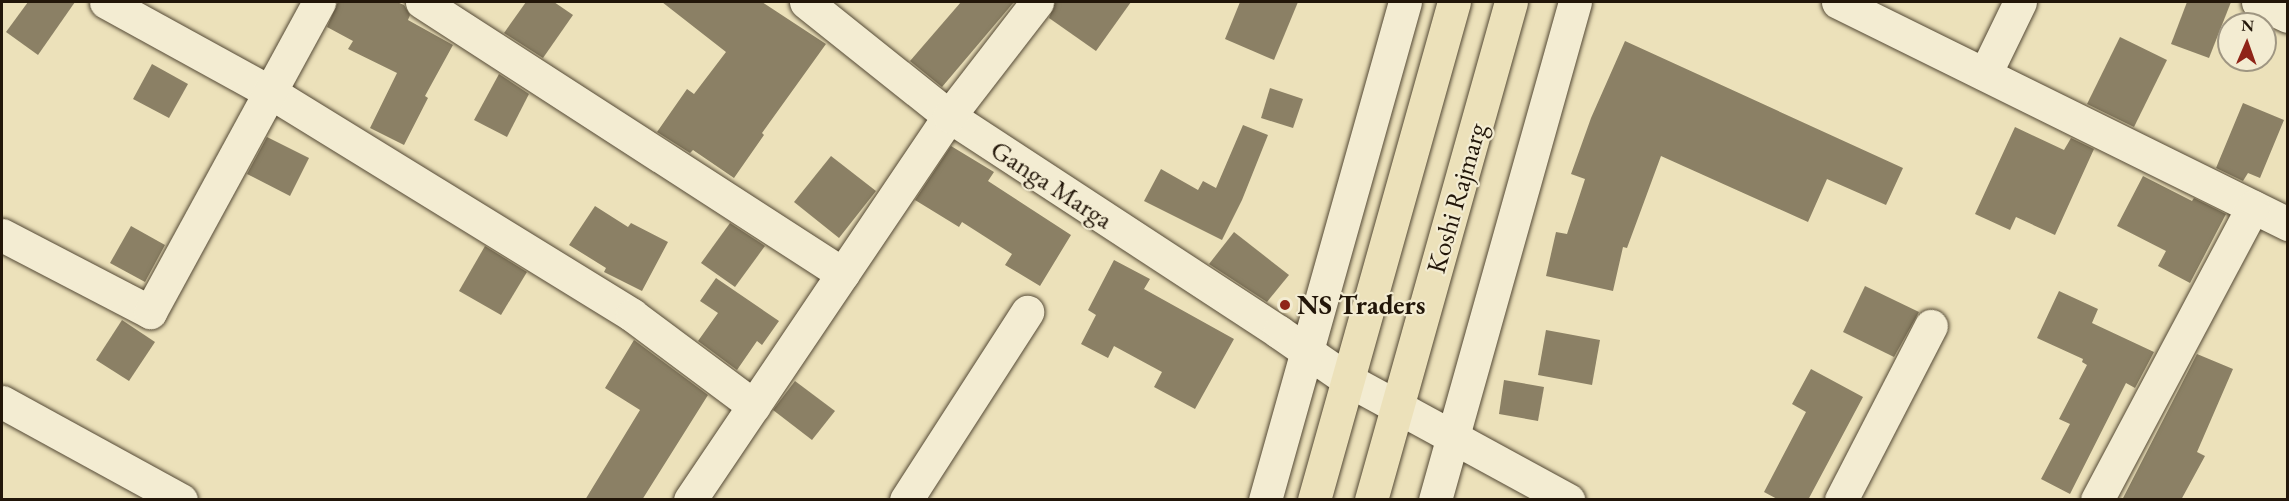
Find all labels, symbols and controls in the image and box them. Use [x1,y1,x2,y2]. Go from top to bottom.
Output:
north arrow [2217,12,2277,72]
text: N [2241,15,2254,36]
street label: Koshi Rajmarg [1419,119,1493,277]
street label: Ganga Marga [985,133,1119,235]
place label: NS Traders [1297,289,1425,321]
marker: NS Traders [1278,298,1292,312]

